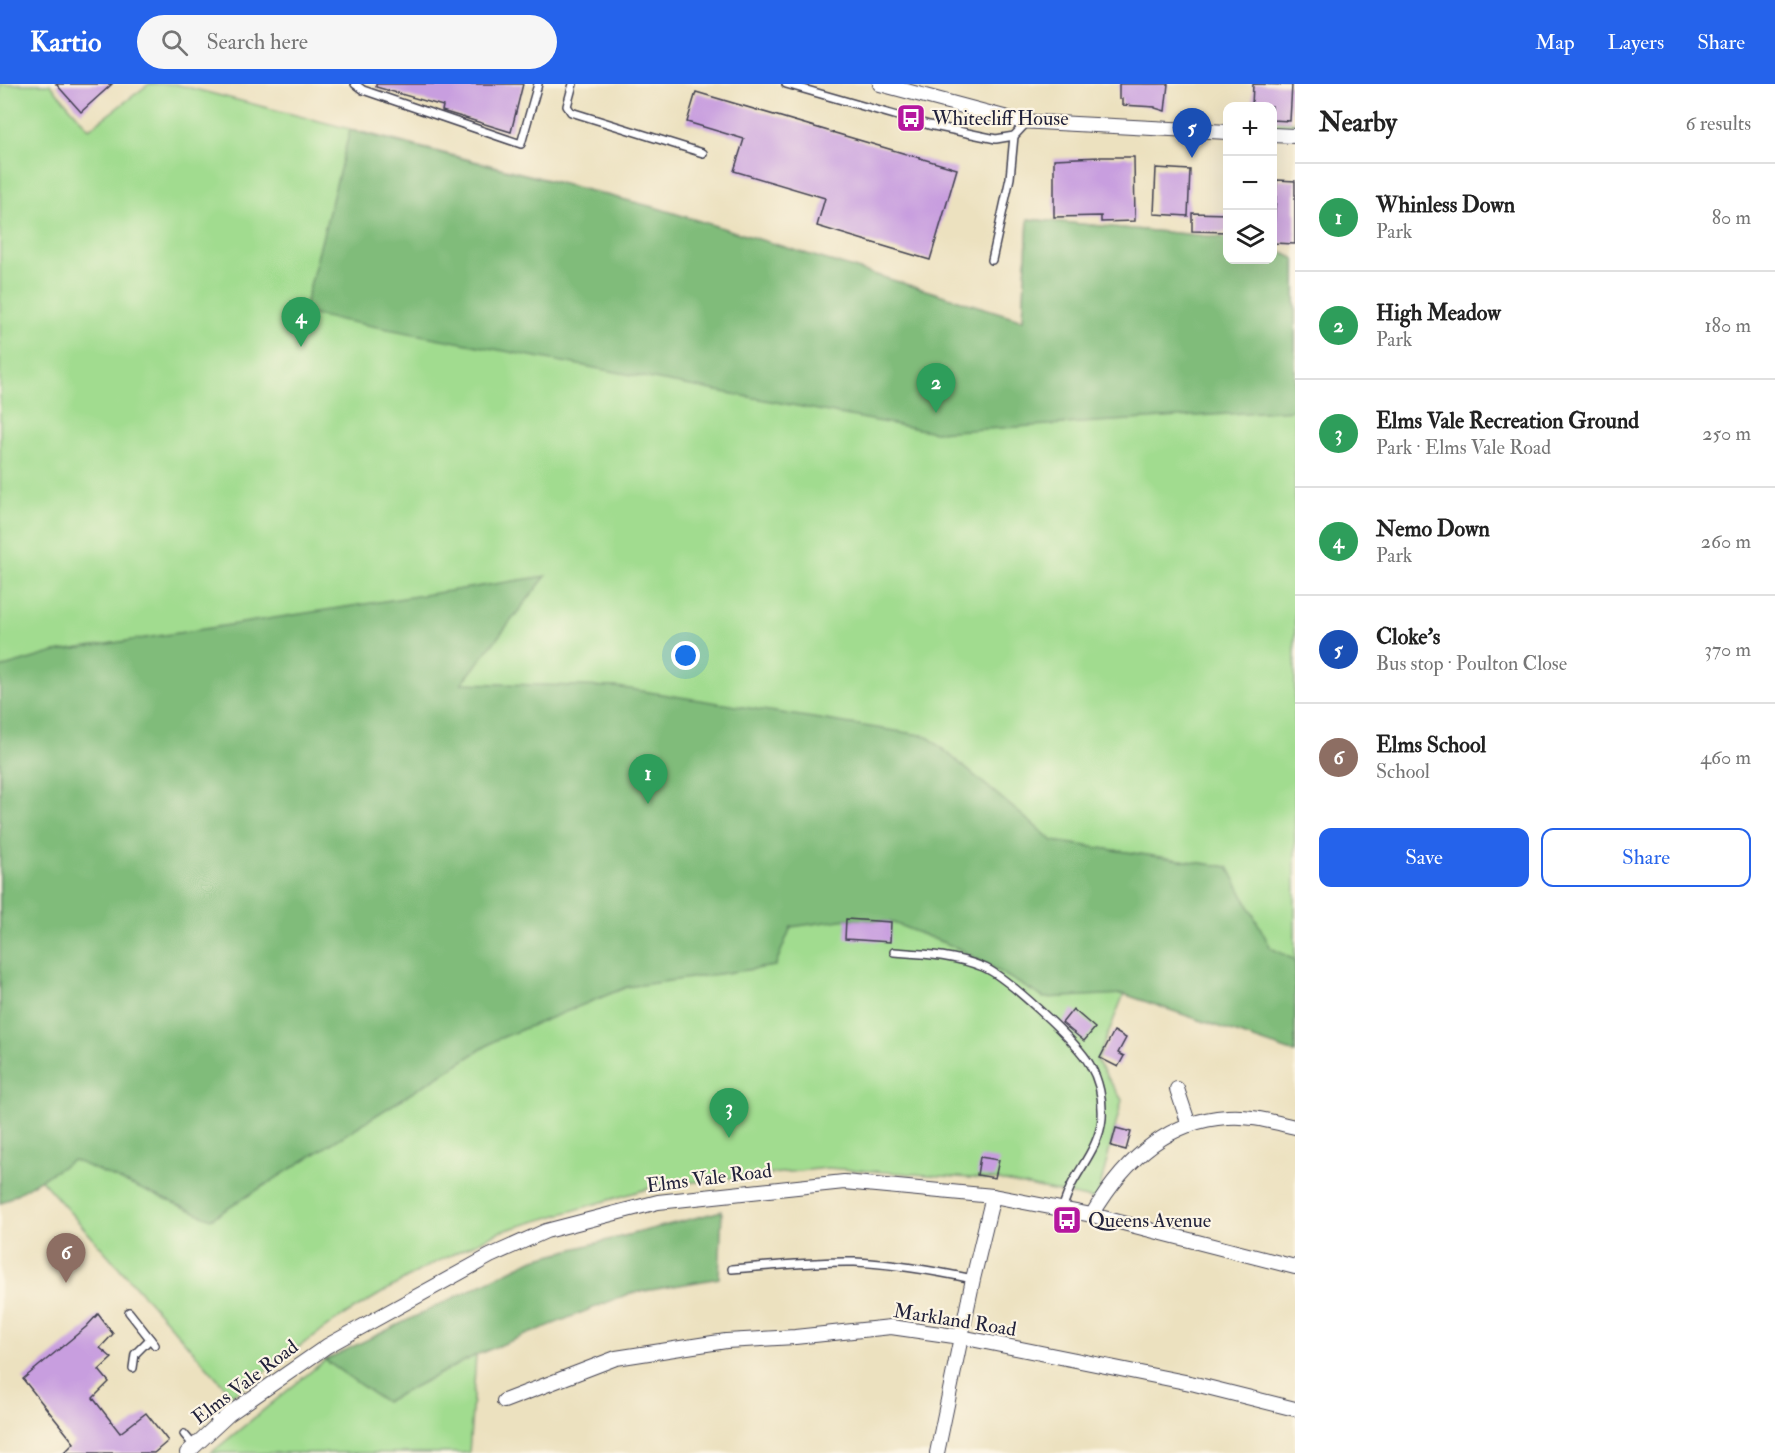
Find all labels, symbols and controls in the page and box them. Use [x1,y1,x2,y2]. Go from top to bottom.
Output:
search box [137,15,557,69]
text: Kartio [30,25,101,60]
icon: search [158,26,191,59]
text: Search here [206,28,308,56]
text: Map [1535,29,1575,56]
text: Layers [1608,29,1664,56]
text: Share [1697,29,1745,56]
bus stop icon: Whitecliff House [895,102,927,134]
map controls [1223,102,1277,264]
button: + [1223,102,1277,156]
place label: Whitecliff House [931,106,1069,131]
text: Nearby [1319,107,1397,139]
pin: 5 [1172,109,1212,158]
text: 6 results [1685,111,1751,136]
button: − [1223,156,1277,210]
text: Whinless Down [1376,191,1515,219]
text: 1 [1335,205,1342,230]
text: 80 m [1712,205,1751,230]
button: layers [1223,210,1277,264]
text: Park [1376,219,1412,244]
pin: 4 [282,298,320,347]
text: High Meadow [1376,299,1501,327]
text: 2 [1333,313,1344,338]
text: 180 m [1704,313,1751,338]
text: Park [1376,327,1412,352]
pin: 2 [916,364,956,413]
text: Elms Vale Recreation Ground [1376,407,1639,435]
text: 3 [1335,421,1342,446]
text: 250 m [1702,421,1751,446]
text: Park · Elms Vale Road [1376,435,1551,460]
text: Nemo Down [1376,515,1490,543]
text: 4 [1333,529,1344,554]
text: 260 m [1701,529,1751,554]
text: Park [1376,543,1412,568]
text: Cloke's [1376,623,1440,651]
text: 5 [1334,637,1343,662]
text: 370 m [1704,637,1751,662]
your location [671,641,700,670]
text: Bus stop · Poulton Close [1376,651,1567,676]
text: Elms School [1376,731,1486,759]
text: 6 [1333,745,1344,770]
text: 460 m [1700,745,1751,770]
pin: 1 [628,754,668,804]
text: School [1376,759,1430,784]
button: Save [1319,828,1529,887]
button: Share [1541,828,1751,887]
pin: 3 [710,1088,748,1138]
street label: Elms Vale Road [645,1158,773,1198]
bus stop icon: Queens Avenue [1051,1204,1083,1236]
place label: Queens Avenue [1088,1208,1211,1233]
pin: 6 [46,1234,86,1283]
street label: Markland Road [892,1298,1018,1342]
street label: Elms Vale Road [187,1334,303,1430]

